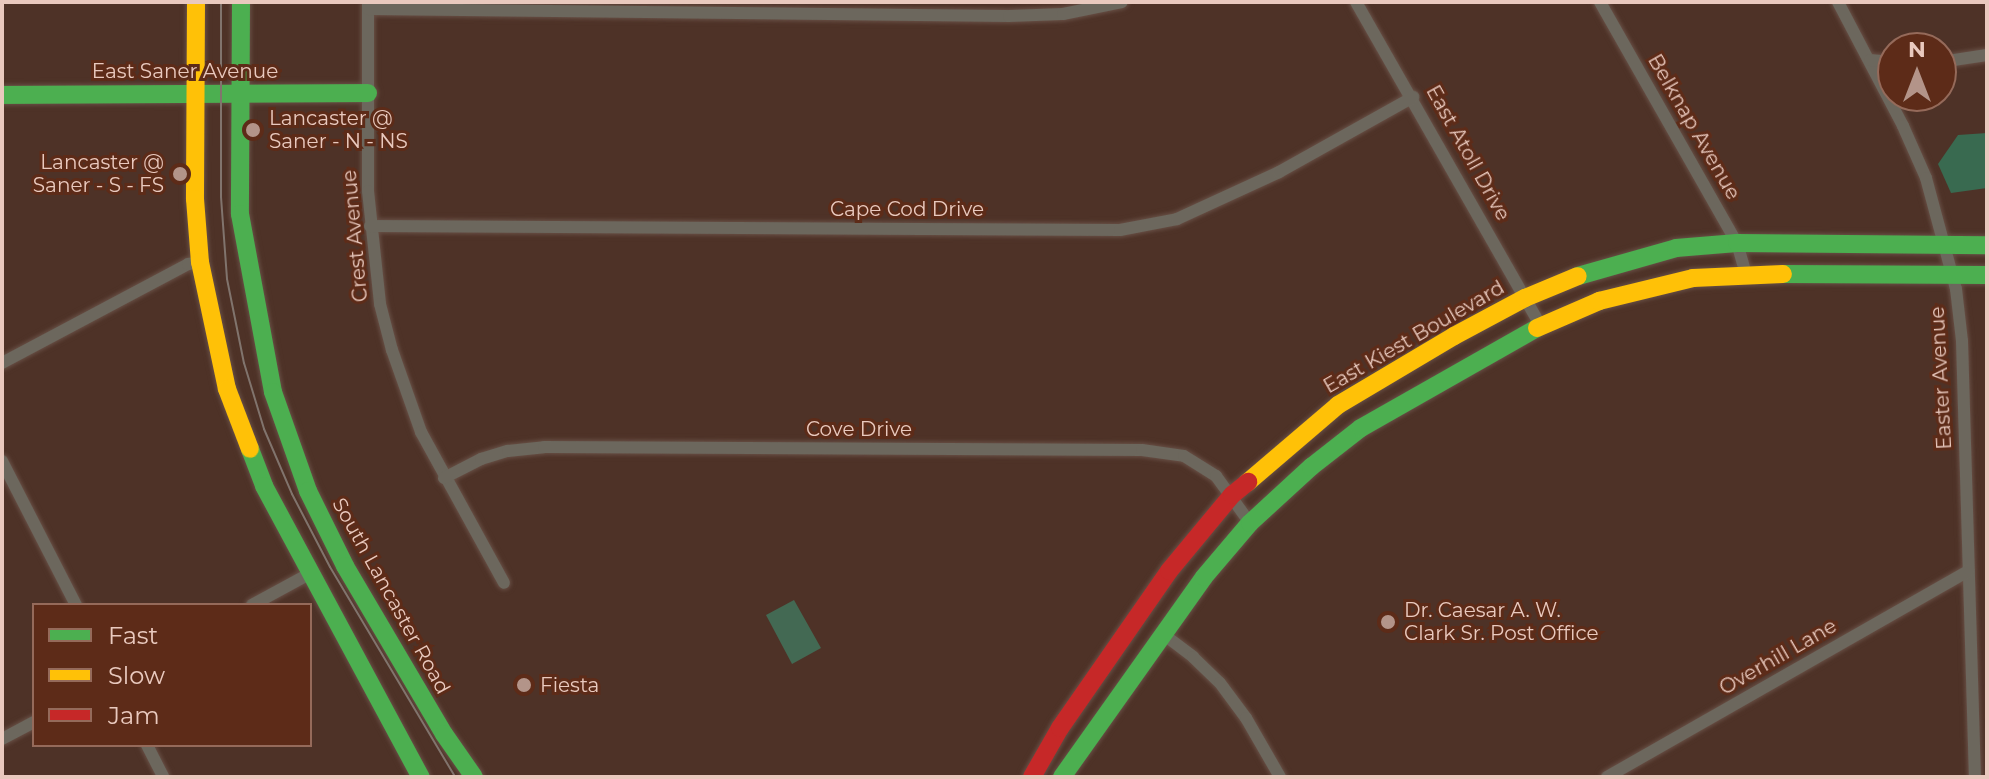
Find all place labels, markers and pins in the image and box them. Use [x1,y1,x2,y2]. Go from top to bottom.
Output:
place label: Lancaster @ Saner - N - NS [269,106,408,153]
marker: Lancaster @ Saner - N - NS [244,121,262,139]
place label: Lancaster @ Saner - S - FS [33,150,164,197]
marker: Lancaster @ Saner - S - FS [171,165,189,183]
place label: Dr. Caesar A. W. Clark Sr. Post Office [1404,598,1599,645]
marker: Dr. Caesar A. W. Clark Sr. Post Office [1379,613,1397,631]
place label: Fiesta [540,673,599,697]
marker: Fiesta [515,676,533,694]

